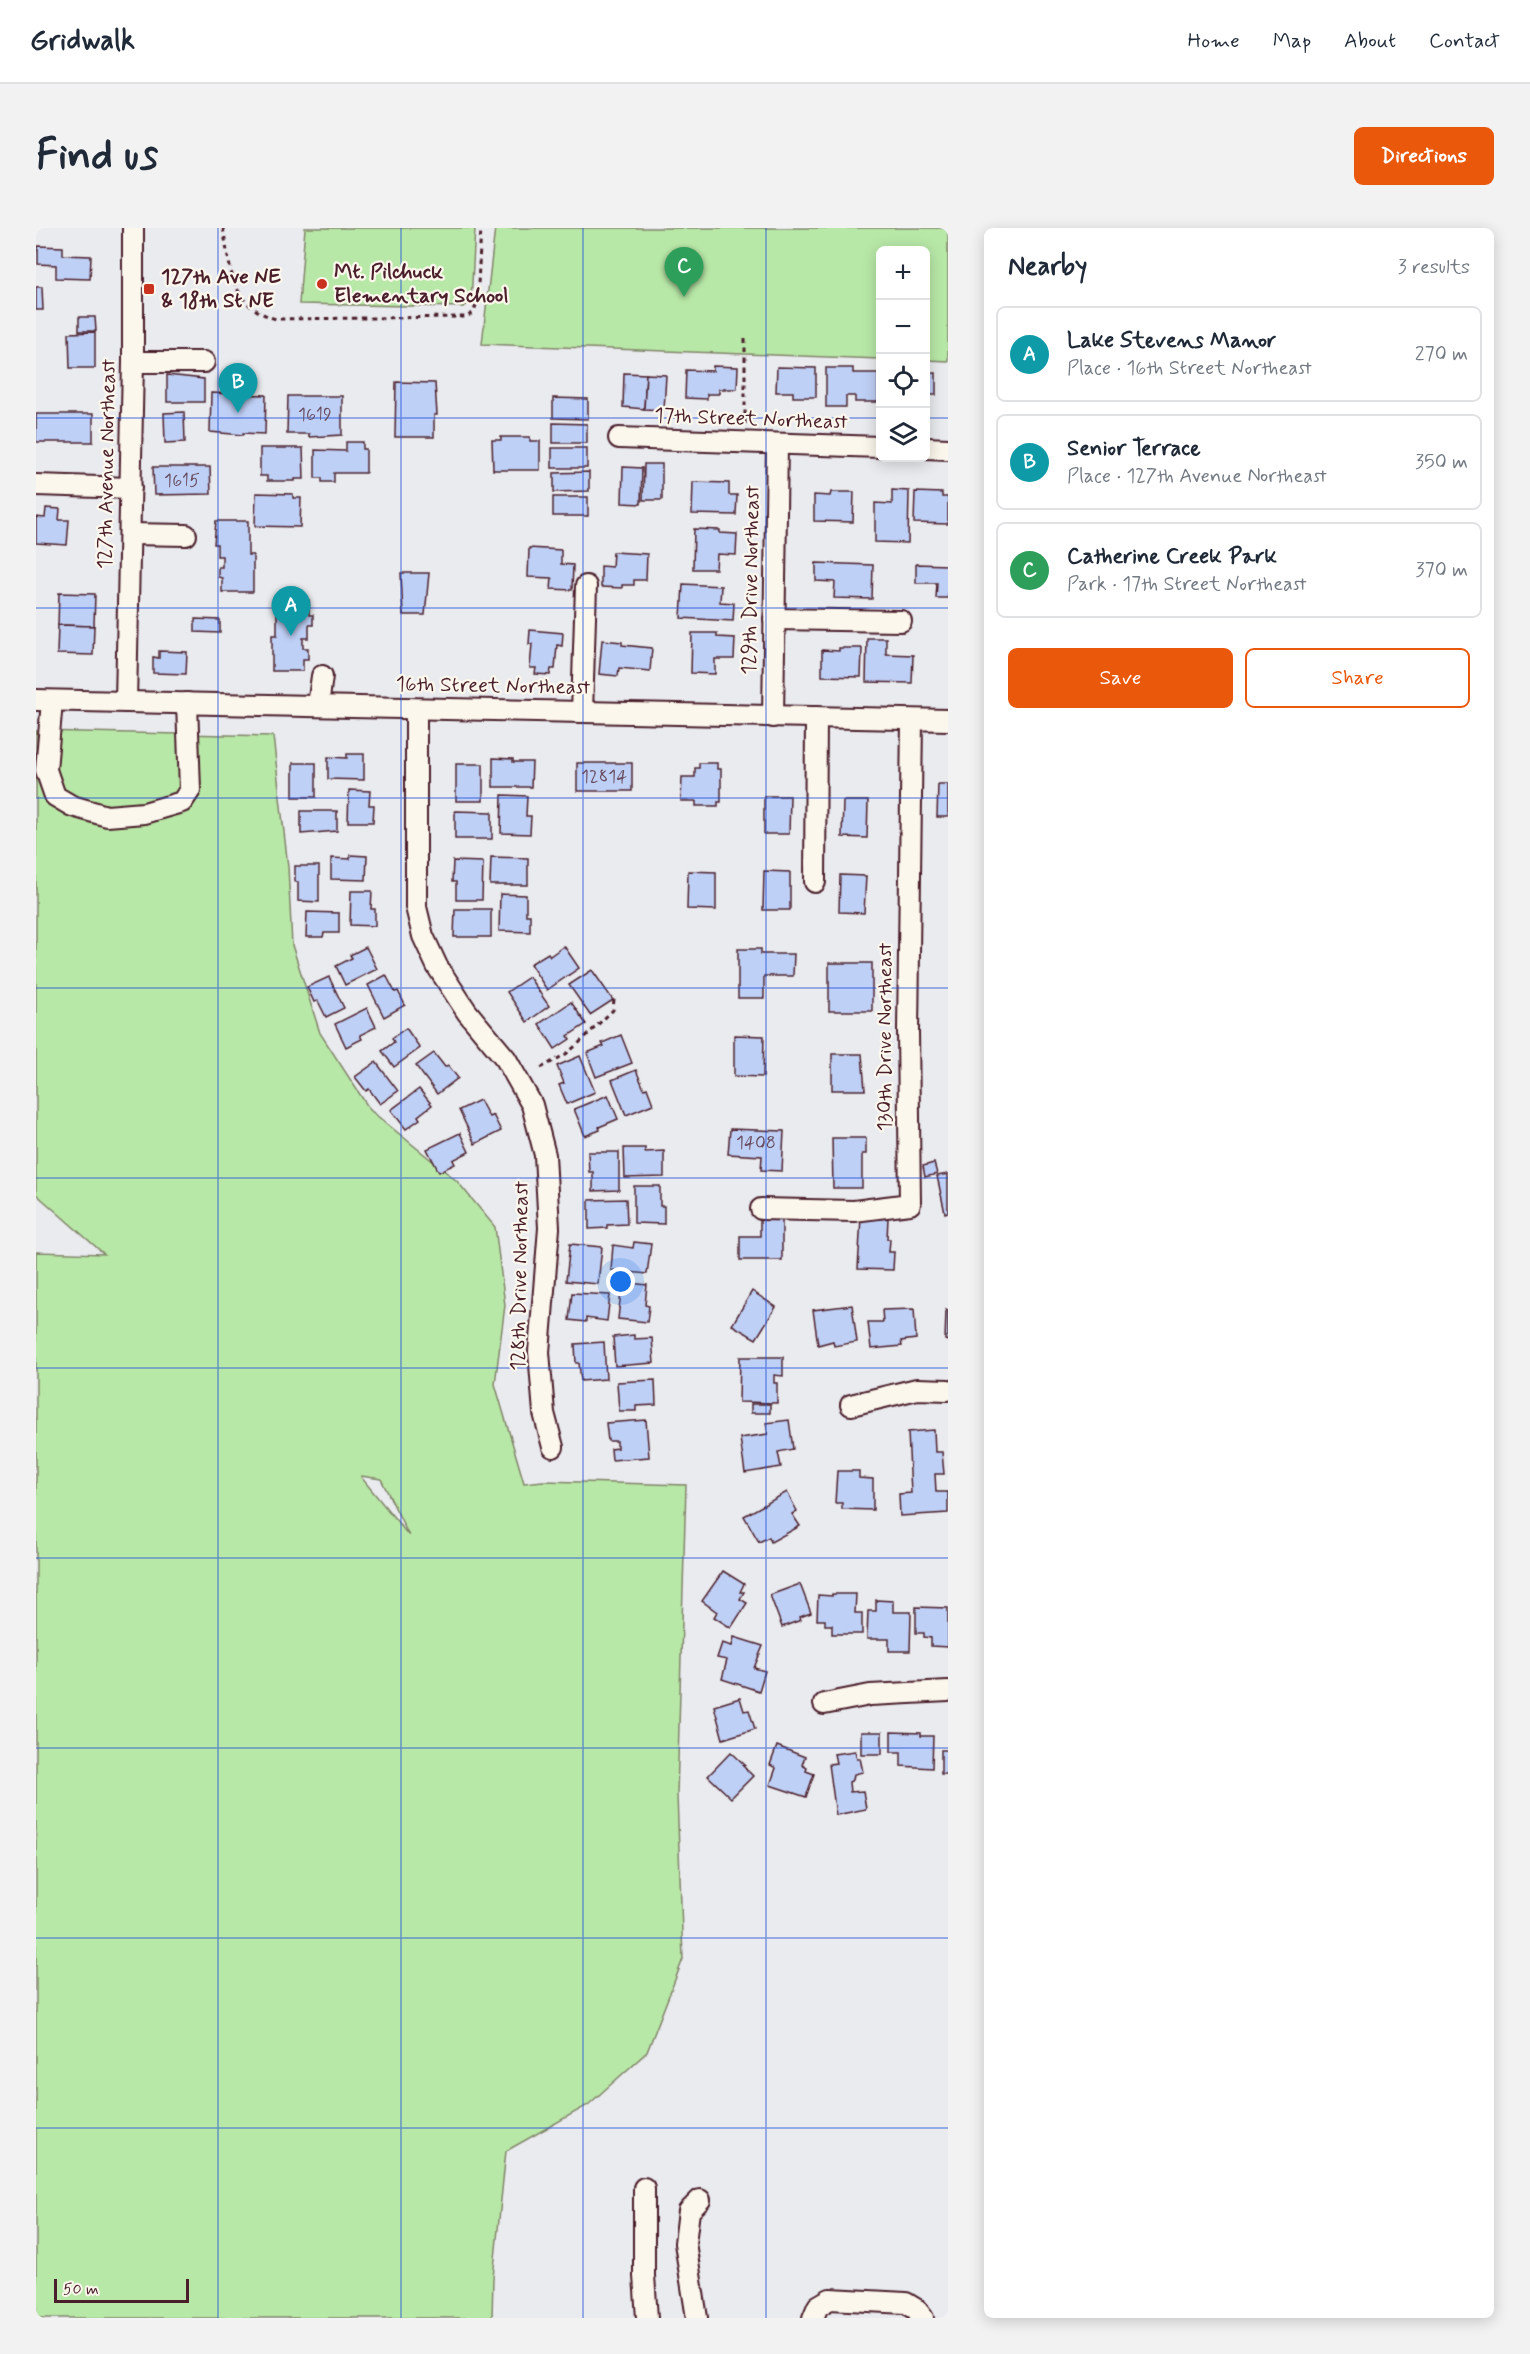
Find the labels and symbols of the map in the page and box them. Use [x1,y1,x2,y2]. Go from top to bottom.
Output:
pin: C [664,248,704,297]
place label: Mt. Pilchuck Elementary School [334,258,509,310]
place label: 127th Ave NE & 18th St NE [161,263,281,315]
marker: Mt. Pilchuck Elementary School [315,277,329,291]
marker: 127th Ave NE & 18th St NE [142,282,156,296]
street label: 127th Avenue Northeast [91,358,123,569]
pin: B [218,364,258,413]
street label: 17th Street Northeast [654,402,849,436]
house number: 1619 [298,403,332,427]
house number: 1615 [164,469,200,493]
street label: 129th Drive Northeast [735,484,767,675]
pin: A [272,586,310,636]
street label: 16th Street Northeast [395,670,591,702]
house number: 12814 [581,765,627,789]
street label: 130th Drive Northeast [871,942,899,1132]
house number: 1408 [736,1131,776,1155]
street label: 128th Drive Northeast [504,1180,536,1371]
your location [606,1267,635,1296]
scale bar [54,2276,189,2304]

